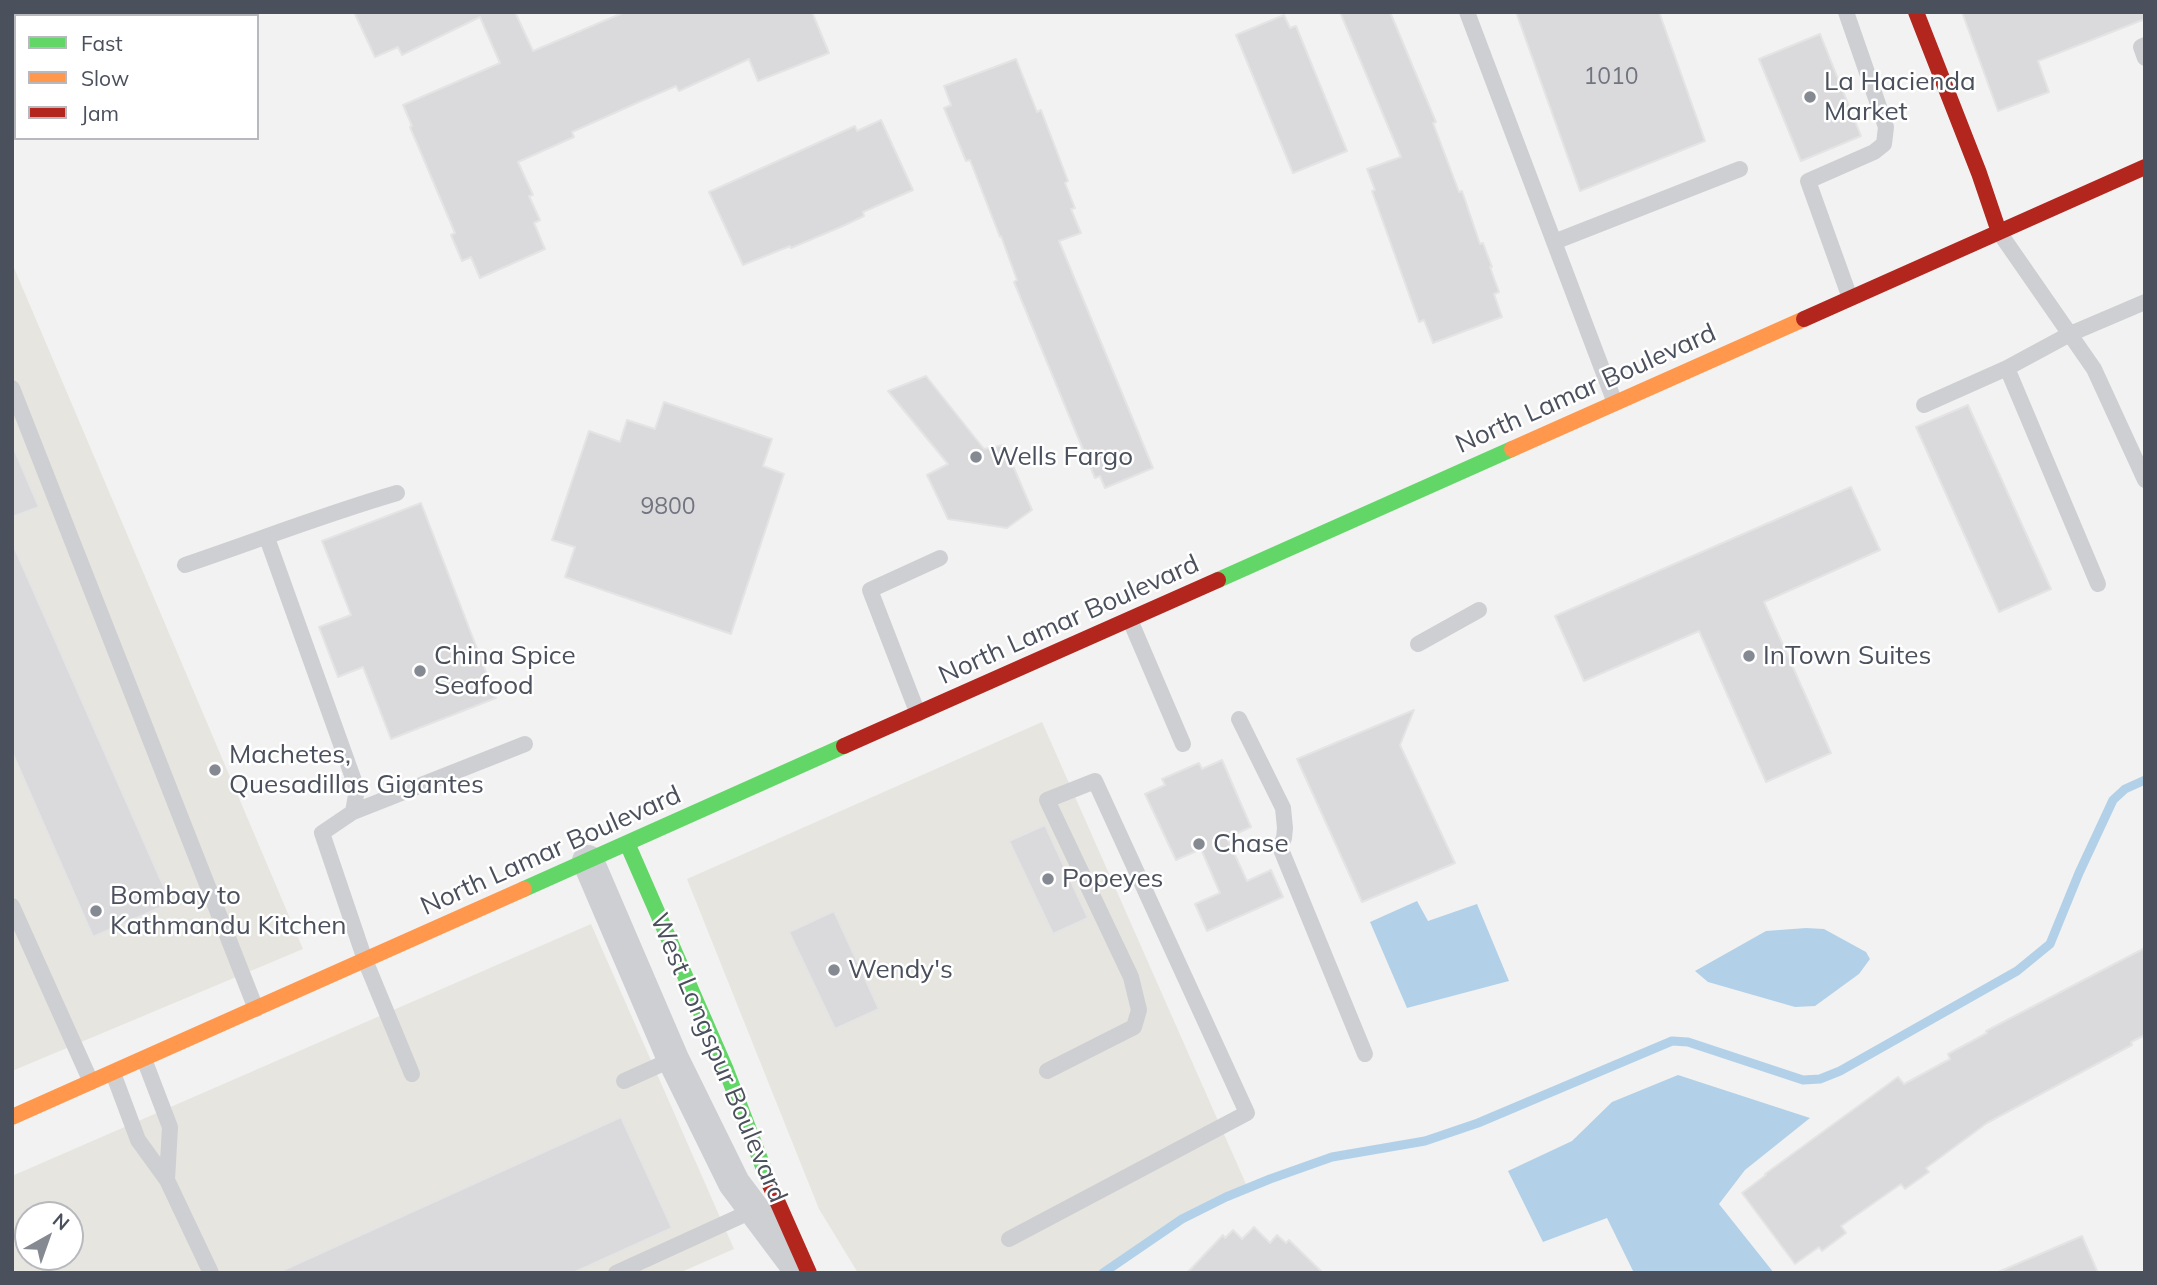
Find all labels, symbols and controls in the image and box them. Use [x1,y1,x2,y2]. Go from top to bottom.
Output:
legend [14,14,259,140]
text: Fast [81,30,123,56]
house number: 1010 [1583,63,1639,91]
text: Slow [81,65,129,91]
place label: La Hacienda Market [1824,66,1976,128]
marker: La Hacienda Market [1802,89,1818,105]
text: Jam [81,100,119,126]
street label: North Lamar Boulevard [1451,317,1721,461]
place label: Wells Fargo [990,441,1133,473]
marker: Wells Fargo [968,449,984,465]
house number: 9800 [640,493,696,521]
street label: North Lamar Boulevard [934,548,1204,692]
place label: China Spice Seafood [434,640,576,702]
place label: InTown Suites [1763,640,1931,672]
marker: InTown Suites [1741,648,1757,664]
marker: China Spice Seafood [412,663,428,679]
place label: Machetes, Quesadillas Gigantes [229,739,484,800]
marker: Machetes, Quesadillas Gigantes [207,762,223,778]
street label: North Lamar Boulevard [416,779,686,923]
place label: Chase [1213,828,1289,860]
marker: Chase [1191,836,1207,852]
place label: Popeyes [1062,863,1163,895]
marker: Popeyes [1040,871,1056,887]
place label: Bombay to Kathmandu Kitchen [110,880,347,942]
marker: Bombay to Kathmandu Kitchen [88,903,104,919]
street label: West Longspur Boulevard [643,909,793,1207]
place label: Wendy's [848,954,953,986]
marker: Wendy's [826,962,842,978]
north arrow [14,1201,84,1271]
text: N [48,1208,74,1235]

